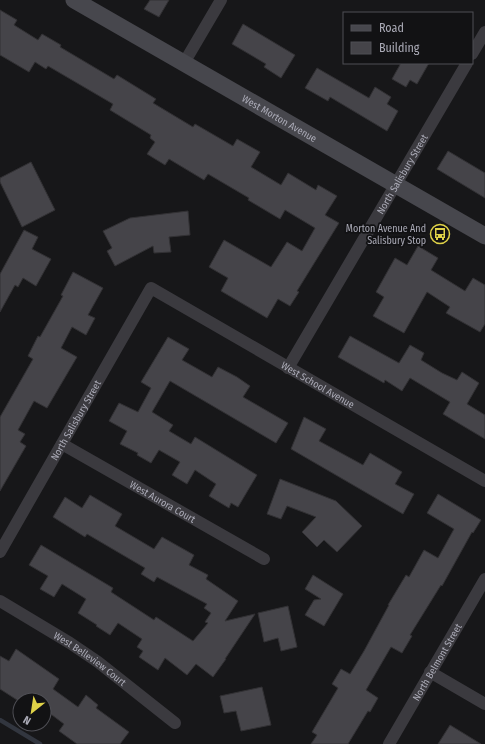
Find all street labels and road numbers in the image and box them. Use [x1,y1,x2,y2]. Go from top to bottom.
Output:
street label: West Morton Avenue [239,93,319,145]
street label: North Salisbury Street [375,132,431,217]
street label: West School Avenue [279,360,356,411]
street label: North Salisbury Street [49,378,104,463]
street label: West Aurora Court [127,479,198,526]
street label: North Belmont Street [410,621,465,703]
street label: West Belleview Court [51,630,129,689]

